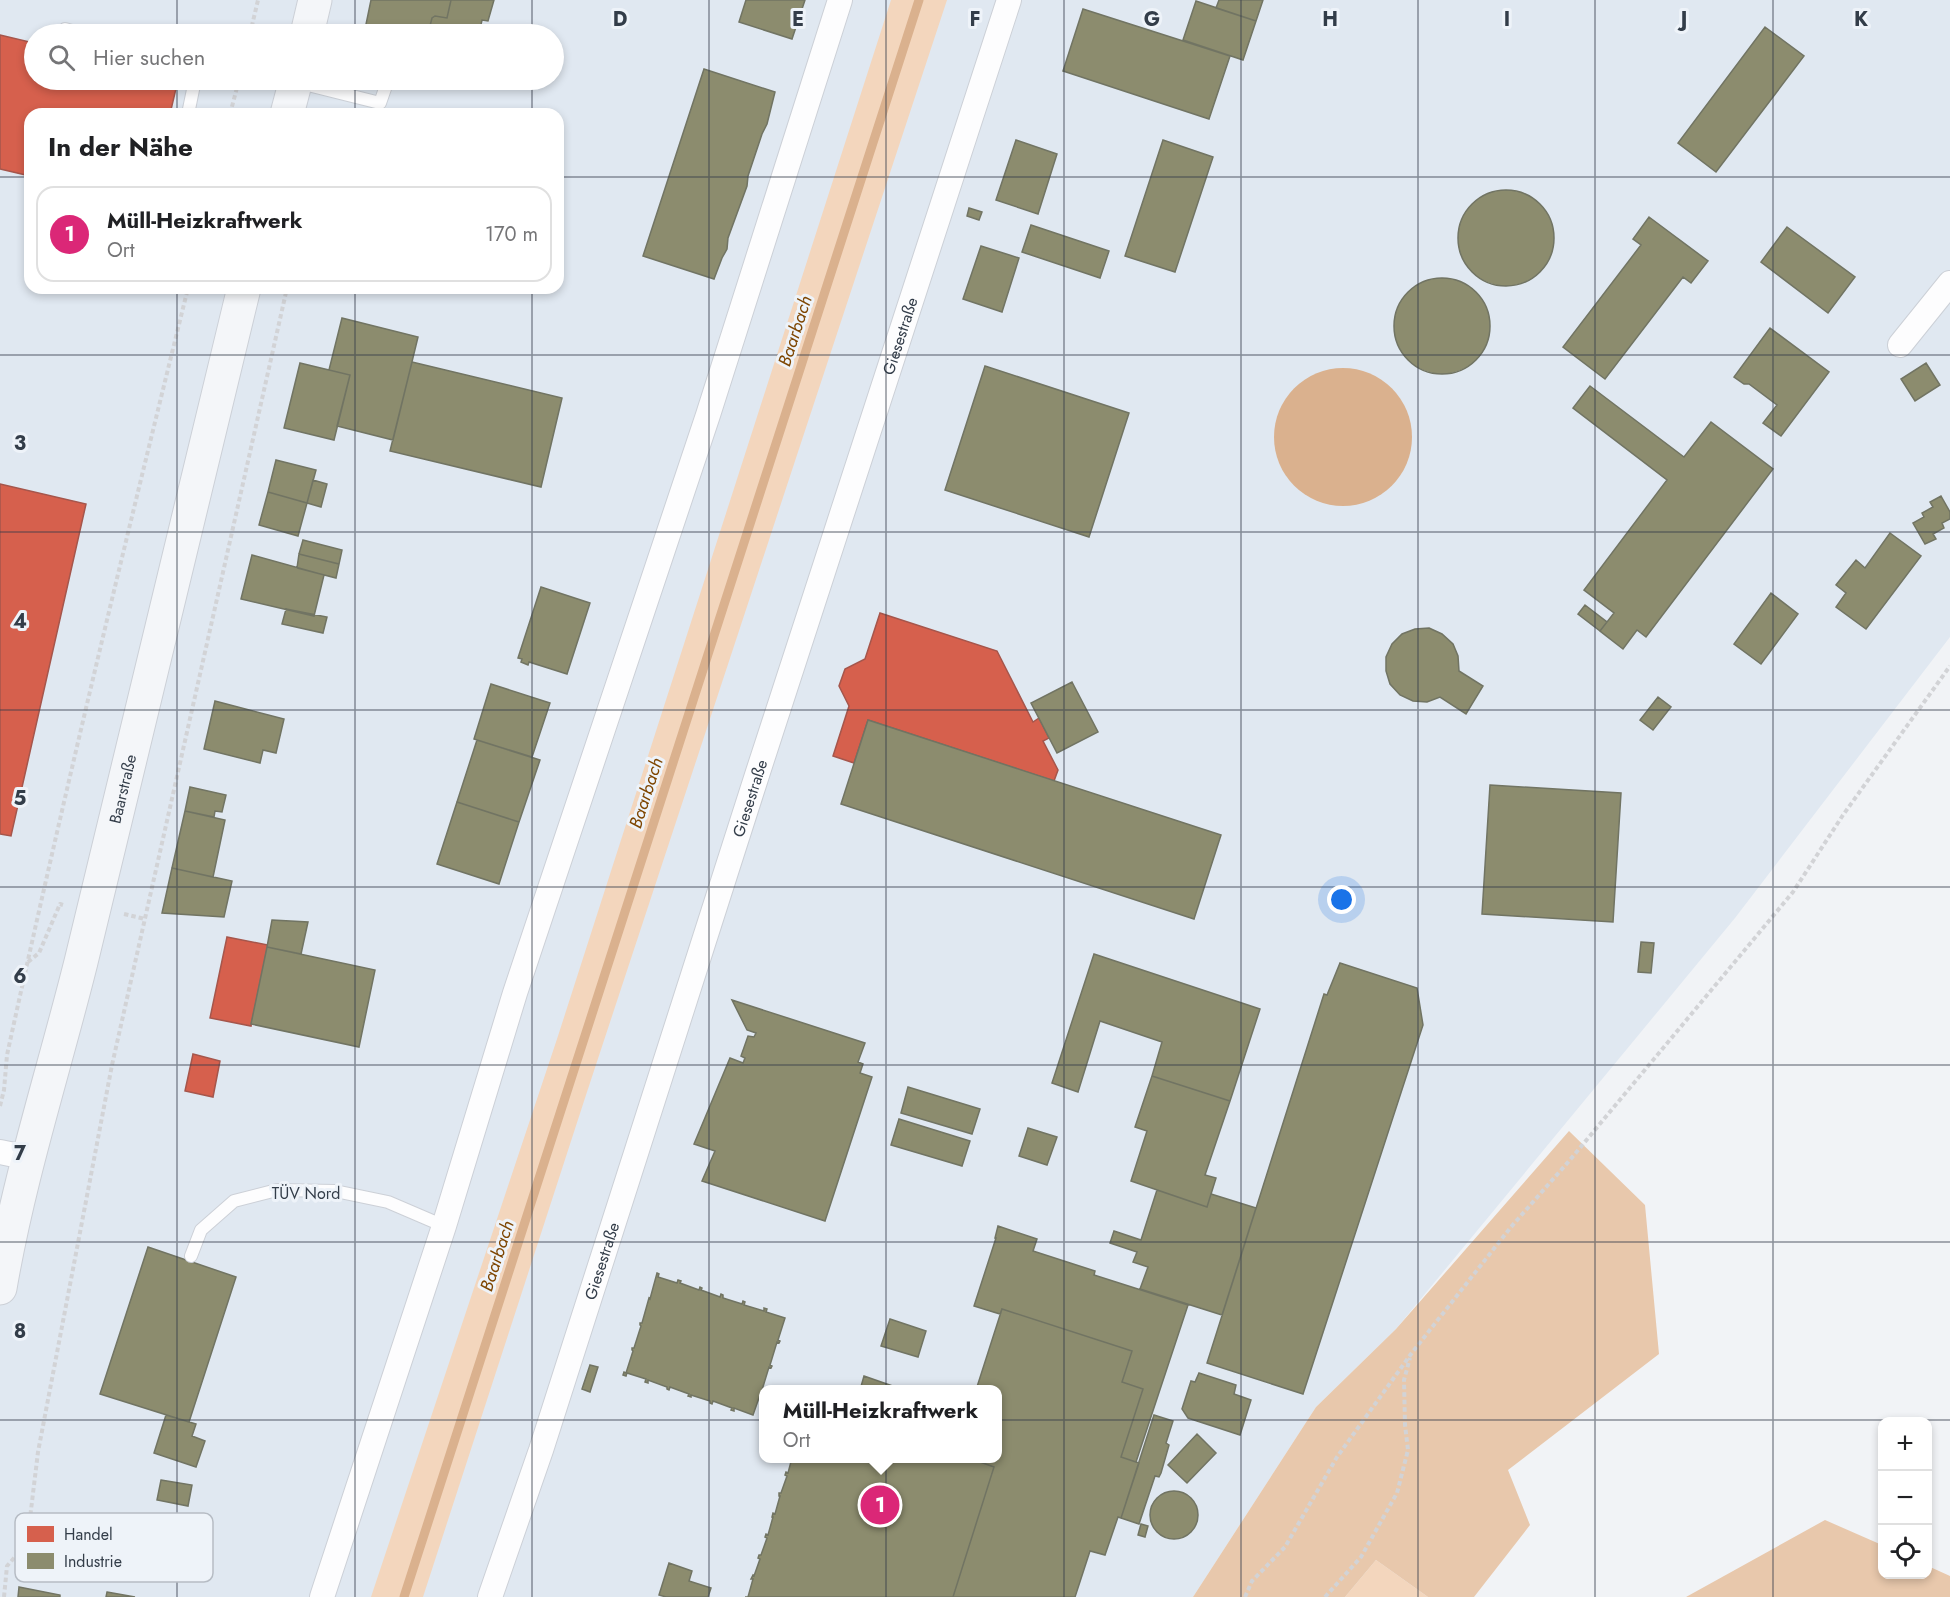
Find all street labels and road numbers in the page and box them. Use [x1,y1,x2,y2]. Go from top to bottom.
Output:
street label: Giesestraße [877,294,924,378]
street label: Baarstraße [104,752,142,826]
street label: Giesestraße [727,757,773,840]
street label: TÜV Nord [272,1182,340,1205]
street label: Giesestraße [579,1219,625,1303]

